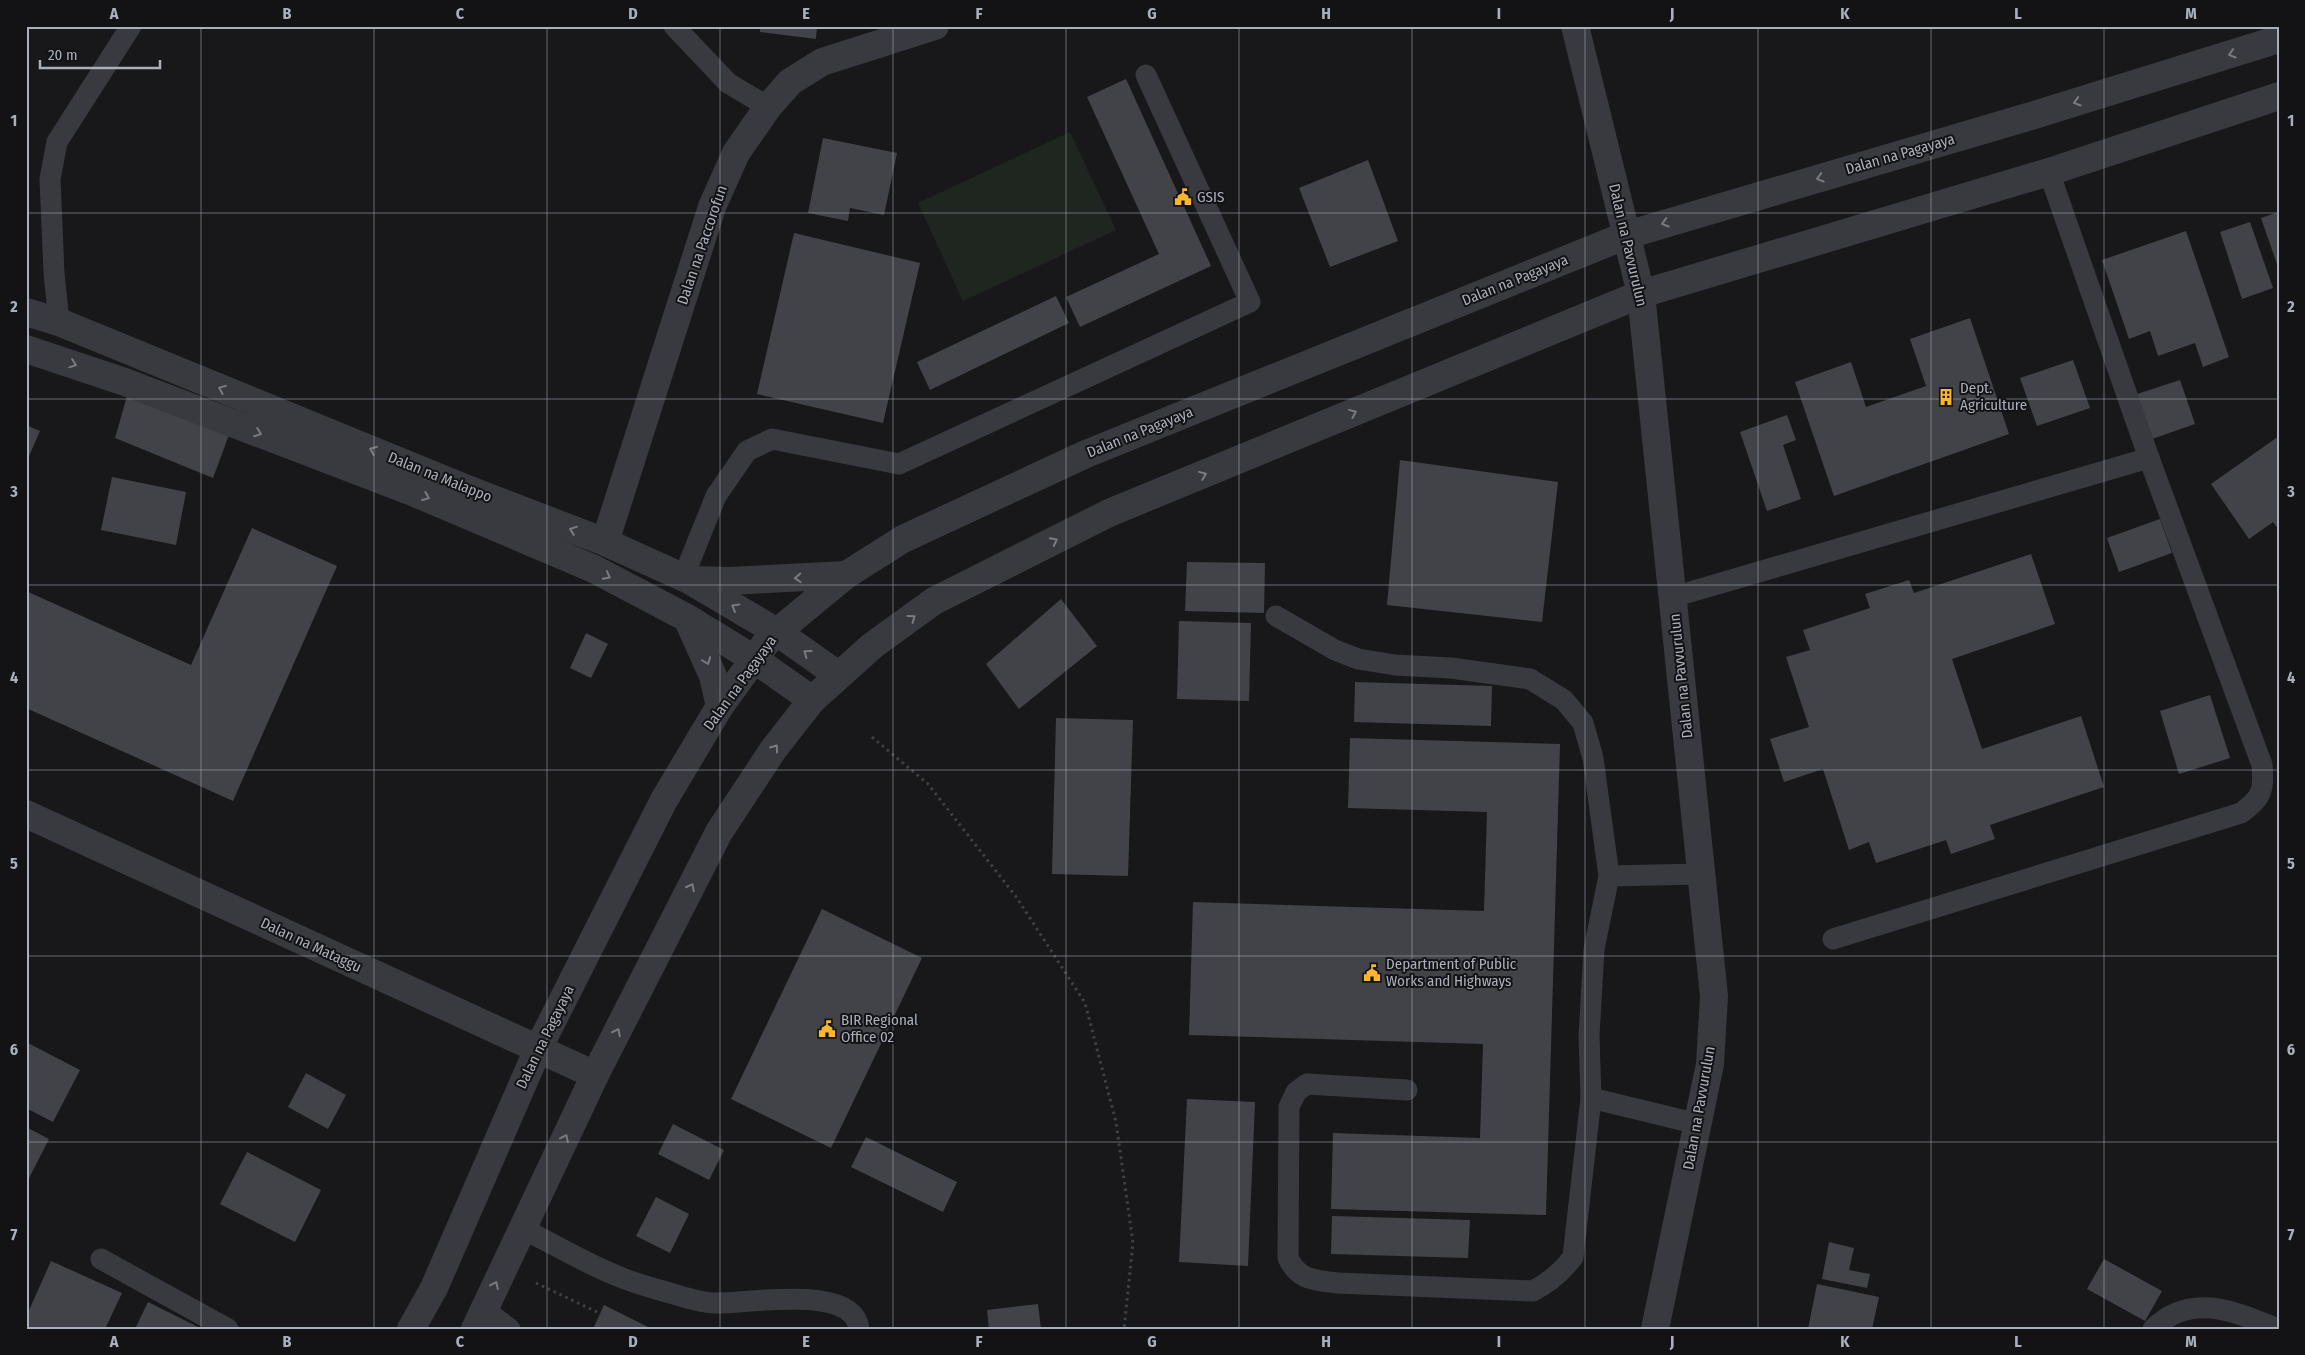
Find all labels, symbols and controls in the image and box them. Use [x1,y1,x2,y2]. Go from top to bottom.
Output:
text: A [109,4,119,23]
text: B [283,4,292,23]
text: C [456,4,465,23]
text: D [628,4,638,23]
text: E [802,4,810,23]
text: F [975,4,983,23]
text: G [1147,4,1157,23]
text: H [1321,4,1331,23]
text: I [1497,4,1501,23]
text: J [1669,4,1674,23]
text: K [1840,4,1850,23]
text: L [2014,4,2022,23]
text: M [2185,4,2197,23]
scale bar [40,38,160,70]
text: 20 m [48,46,78,64]
one-way arrow [2229,48,2237,58]
one-way arrow [2073,96,2082,106]
text: 1 [11,111,17,130]
text: 1 [2288,111,2294,130]
street label: Dalan na Pagayaya [1843,130,1957,178]
one-way arrow [1817,172,1825,182]
street label: Dalan na Pavvurulun [1605,182,1651,308]
street label: Dalan na Paccorofun [673,183,731,307]
public building icon: GSIS [1173,187,1193,207]
place label: GSIS [1197,188,1224,206]
one-way arrow [1661,218,1669,228]
street label: Dalan na Pagayaya [1459,251,1571,309]
text: 2 [9,297,18,316]
text: 2 [2286,297,2295,316]
one-way arrow [68,358,76,368]
place label: Dept. Agriculture [1960,379,2027,414]
one-way arrow [218,385,227,395]
building icon: Dept. Agriculture [1936,387,1956,407]
street label: Dalan na Pagayaya [1084,403,1196,461]
one-way arrow [1348,408,1357,419]
one-way arrow [253,427,261,437]
one-way arrow [369,446,378,456]
street label: Dalan na Malappo [386,448,495,506]
one-way arrow [1198,470,1207,481]
text: 3 [9,482,18,501]
text: 3 [2286,482,2295,501]
one-way arrow [421,491,430,502]
one-way arrow [569,525,577,535]
one-way arrow [1049,537,1058,547]
one-way arrow [602,570,611,580]
one-way arrow [793,573,801,584]
one-way arrow [731,603,740,613]
street label: Dalan na Pavvurulun [1665,613,1697,739]
one-way arrow [906,615,915,624]
street label: Dalan na Pagayaya [700,632,780,734]
one-way arrow [803,650,813,659]
one-way arrow [701,656,711,664]
text: 4 [10,668,18,687]
text: 4 [2287,668,2295,687]
one-way arrow [769,744,778,754]
text: 5 [10,854,18,873]
text: 5 [2287,854,2295,873]
one-way arrow [685,883,695,892]
street label: Dalan na Mataggu [258,914,364,976]
place label: Department of Public Works and Highways [1386,955,1517,990]
public building icon: Department of Public Works and Highways [1362,963,1382,983]
street label: Dalan na Pagayaya [512,982,578,1092]
place label: BIR Regional Office 02 [841,1011,918,1046]
public building icon: BIR Regional Office 02 [817,1019,837,1039]
one-way arrow [611,1028,621,1037]
text: 6 [10,1040,18,1059]
text: 6 [2287,1040,2295,1059]
street label: Dalan na Pavvurulun [1679,1045,1719,1171]
one-way arrow [559,1134,569,1143]
text: 7 [11,1225,18,1244]
text: 7 [2288,1225,2295,1244]
one-way arrow [489,1281,500,1290]
text: A [109,1332,119,1351]
text: B [283,1332,292,1351]
text: C [456,1332,465,1351]
text: D [628,1332,638,1351]
text: E [802,1332,810,1351]
text: F [975,1332,983,1351]
text: G [1147,1332,1157,1351]
text: H [1321,1332,1331,1351]
text: I [1497,1332,1501,1351]
text: J [1669,1332,1674,1351]
text: K [1840,1332,1850,1351]
text: L [2014,1332,2022,1351]
text: M [2185,1332,2197,1351]

